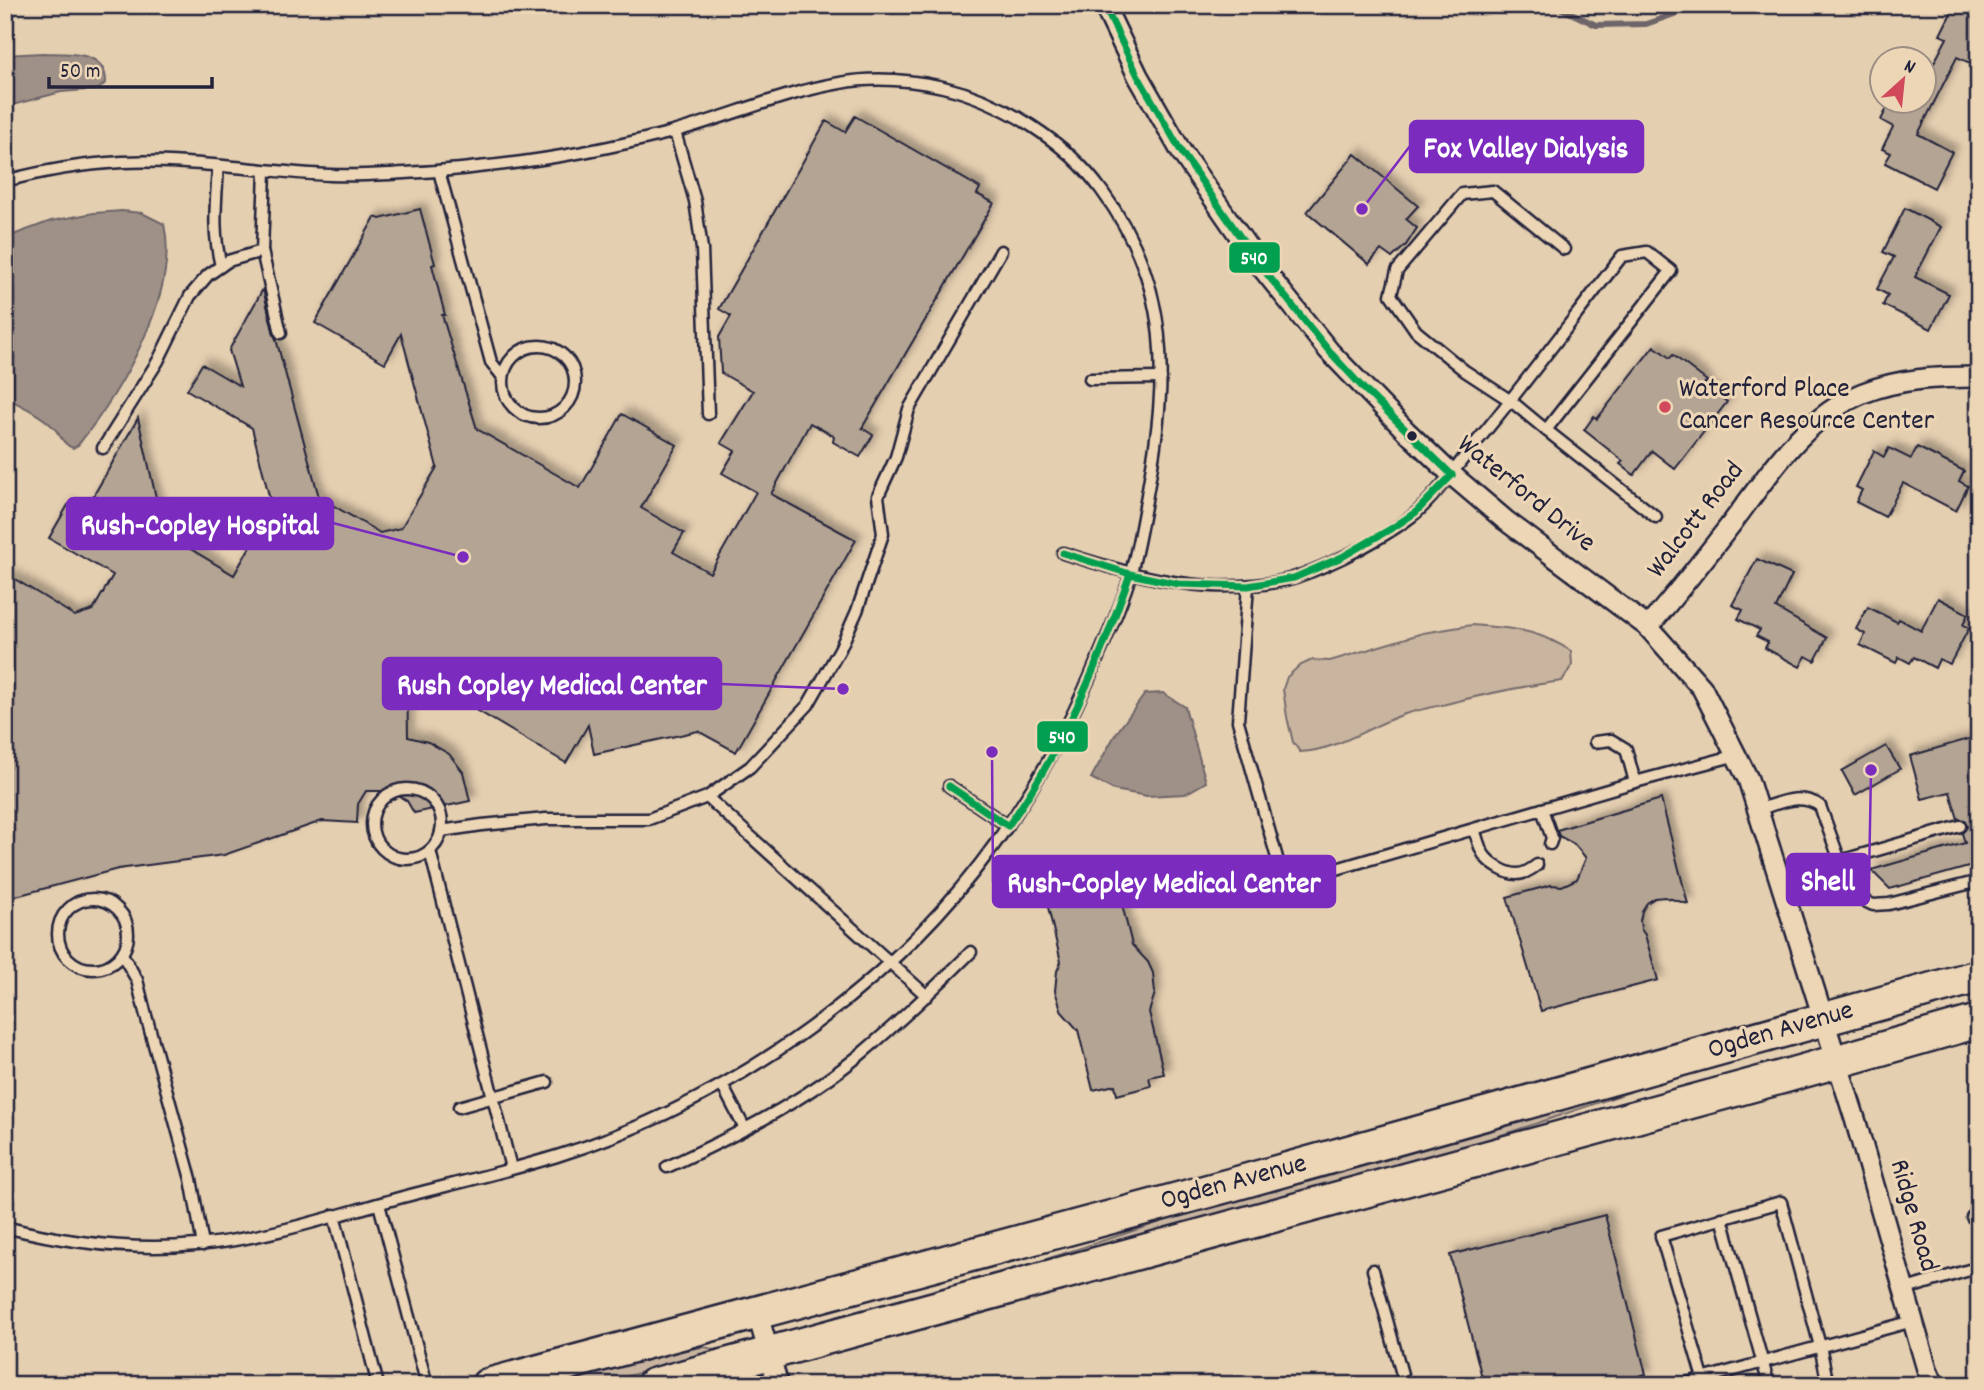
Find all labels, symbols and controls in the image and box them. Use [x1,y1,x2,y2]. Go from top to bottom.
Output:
scale bar [49,46,212,90]
north arrow [1868,46,1938,116]
text: N [1899,54,1919,82]
text: 50 m [60,58,100,88]
callout: Fox Valley Dialysis [1410,121,1643,172]
text: Fox Valley Dialysis [1424,130,1628,173]
line badge: 540 [1228,241,1281,274]
text: 540 [1240,247,1268,274]
place label: Waterford Place Cancer Resource Center [1679,371,1935,443]
marker: Waterford Place Cancer Resource Center [1657,399,1673,415]
street label: Waterford Drive [1447,426,1603,564]
unlabelled marker [1405,429,1419,443]
street label: Walcott Road [1638,454,1756,588]
callout: Rush-Copley Hospital [67,498,333,549]
text: Rush-Copley Hospital [81,507,320,550]
callout: Rush Copley Medical Center [383,658,721,709]
text: Rush Copley Medical Center [397,667,708,710]
line badge: 540 [1036,720,1089,753]
text: 540 [1048,726,1076,753]
callout: Shell [1787,854,1869,905]
callout: Rush-Copley Medical Center [993,856,1335,907]
text: Shell [1801,863,1856,906]
text: Rush-Copley Medical Center [1007,865,1322,908]
street label: Ogden Avenue [1704,992,1858,1072]
street label: Ogden Avenue [1156,1145,1312,1223]
street label: Ridge Road [1877,1155,1947,1277]

